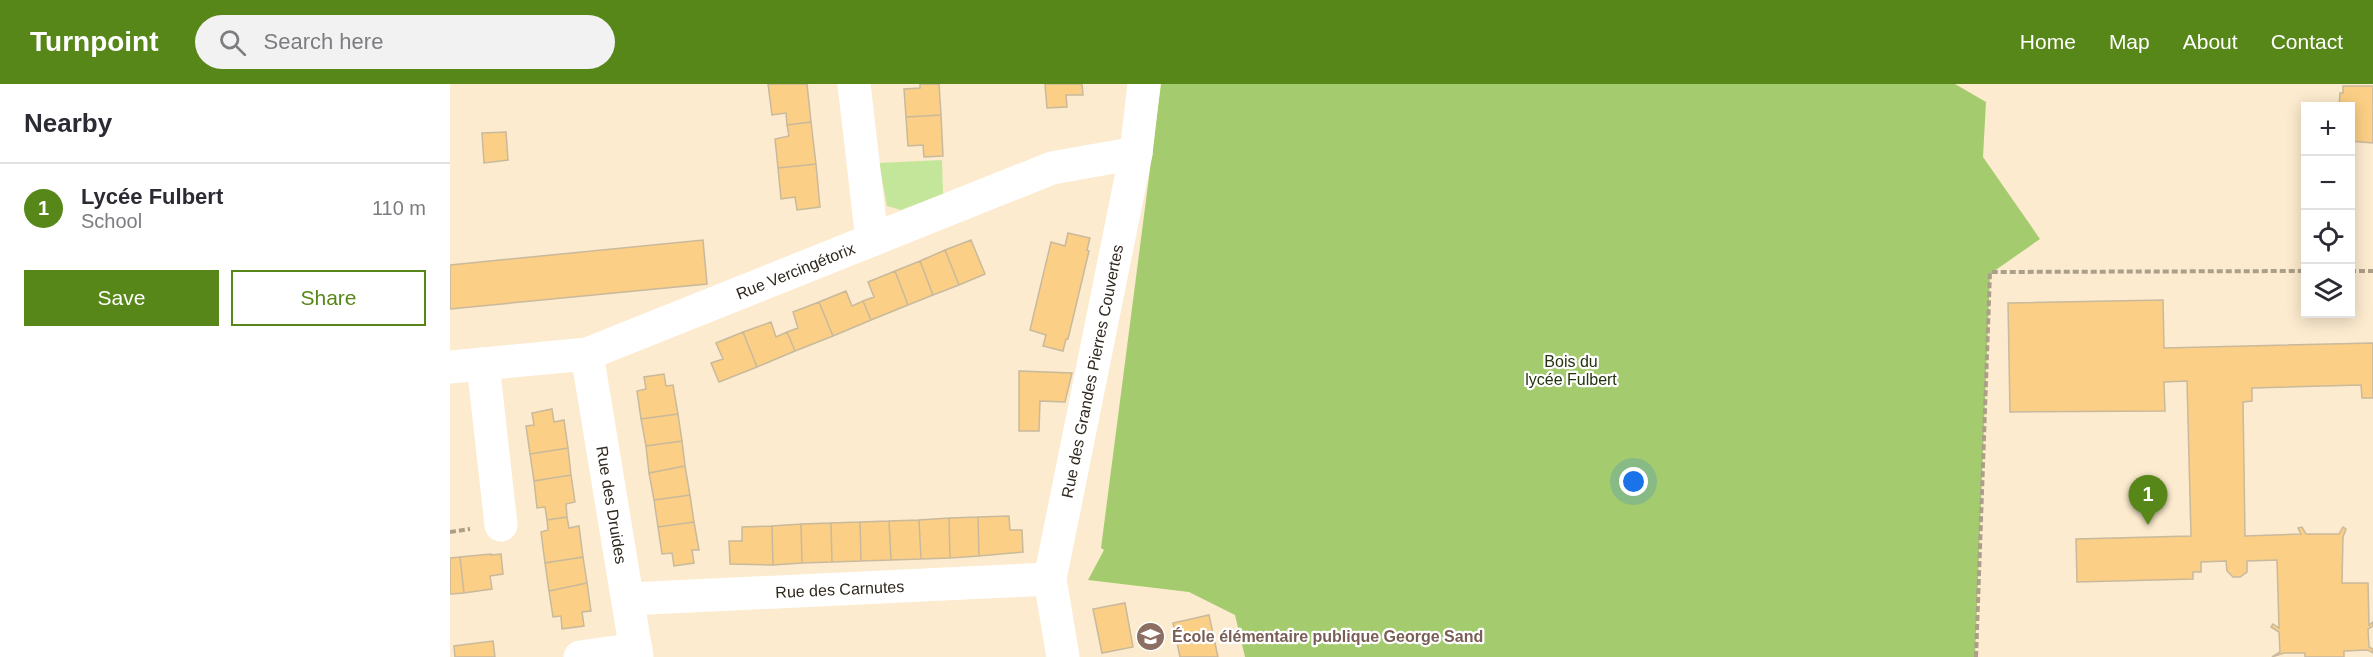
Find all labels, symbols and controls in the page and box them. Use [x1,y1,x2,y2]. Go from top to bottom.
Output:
search box [195,15,615,69]
text: Turnpoint [30,26,159,57]
icon: search [216,26,249,59]
text: Search here [264,29,383,54]
text: Home [2020,30,2076,53]
text: Map [2109,30,2150,53]
text: About [2183,30,2238,53]
text: Contact [2271,30,2343,53]
map controls [2301,102,2355,318]
button: + [2301,102,2355,156]
text: Nearby [24,108,112,138]
button: − [2301,156,2355,210]
text: Lycée Fulbert [81,184,223,209]
text: 1 [38,197,49,219]
text: 110 m [372,197,426,219]
text: School [81,210,142,232]
button: locate [2301,210,2355,264]
street label: Rue Vercingétorix [734,240,857,302]
street label: Rue des Grandes Pierres Couvertes [1059,243,1126,500]
button: layers [2301,264,2355,318]
button: Save [24,270,219,326]
button: Share [231,270,426,326]
park label: Bois du lycée Fulbert [1525,353,1617,388]
street label: Rue des Druides [593,445,630,565]
your location [1619,467,1648,496]
pin: 1 [2128,476,2168,525]
street label: Rue des Carnutes [775,578,905,601]
school or university icon: École élémentaire publique George Sand [1135,620,1167,652]
place label: École élémentaire publique George Sand [1172,627,1483,645]

